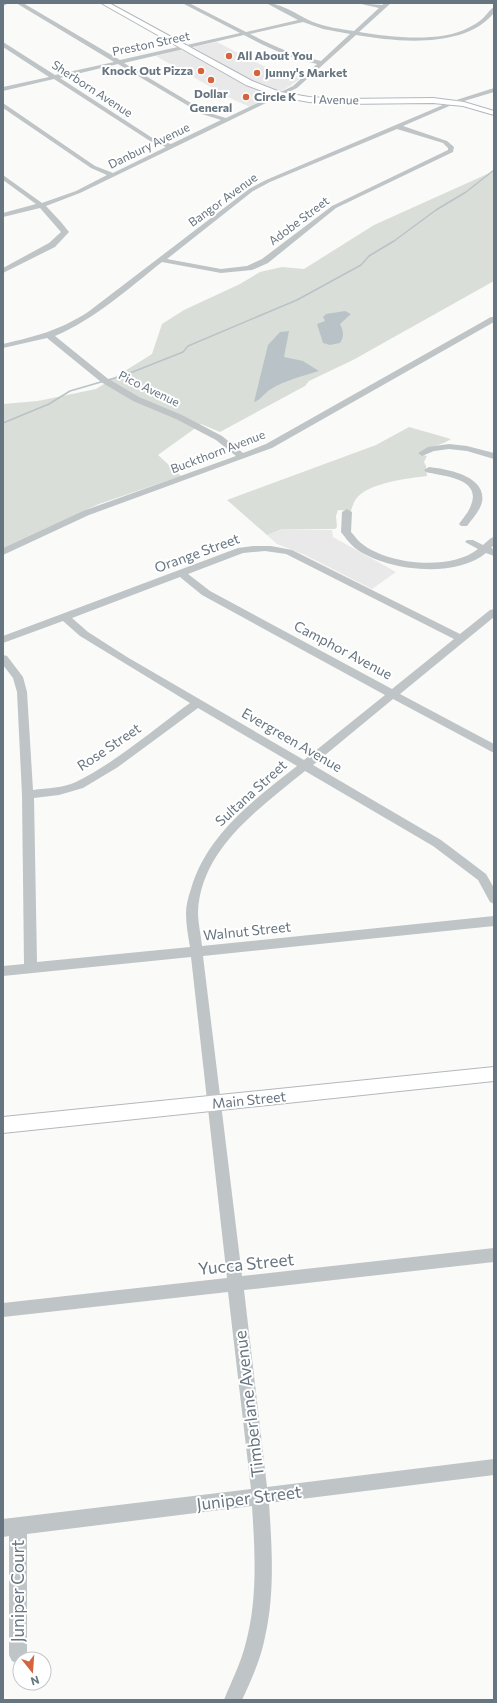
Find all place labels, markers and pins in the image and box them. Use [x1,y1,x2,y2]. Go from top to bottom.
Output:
place label: All About You [237,48,313,62]
marker: All About You [224,51,234,61]
place label: Knock Out Pizza [102,63,193,77]
place label: Junny's Market [265,65,347,80]
marker: Knock Out Pizza [196,66,206,76]
marker: Junny's Market [252,68,262,78]
marker: Dollar General [206,75,216,85]
place label: Dollar General [190,86,232,114]
place label: Circle K [254,89,297,103]
marker: Circle K [241,92,251,102]

